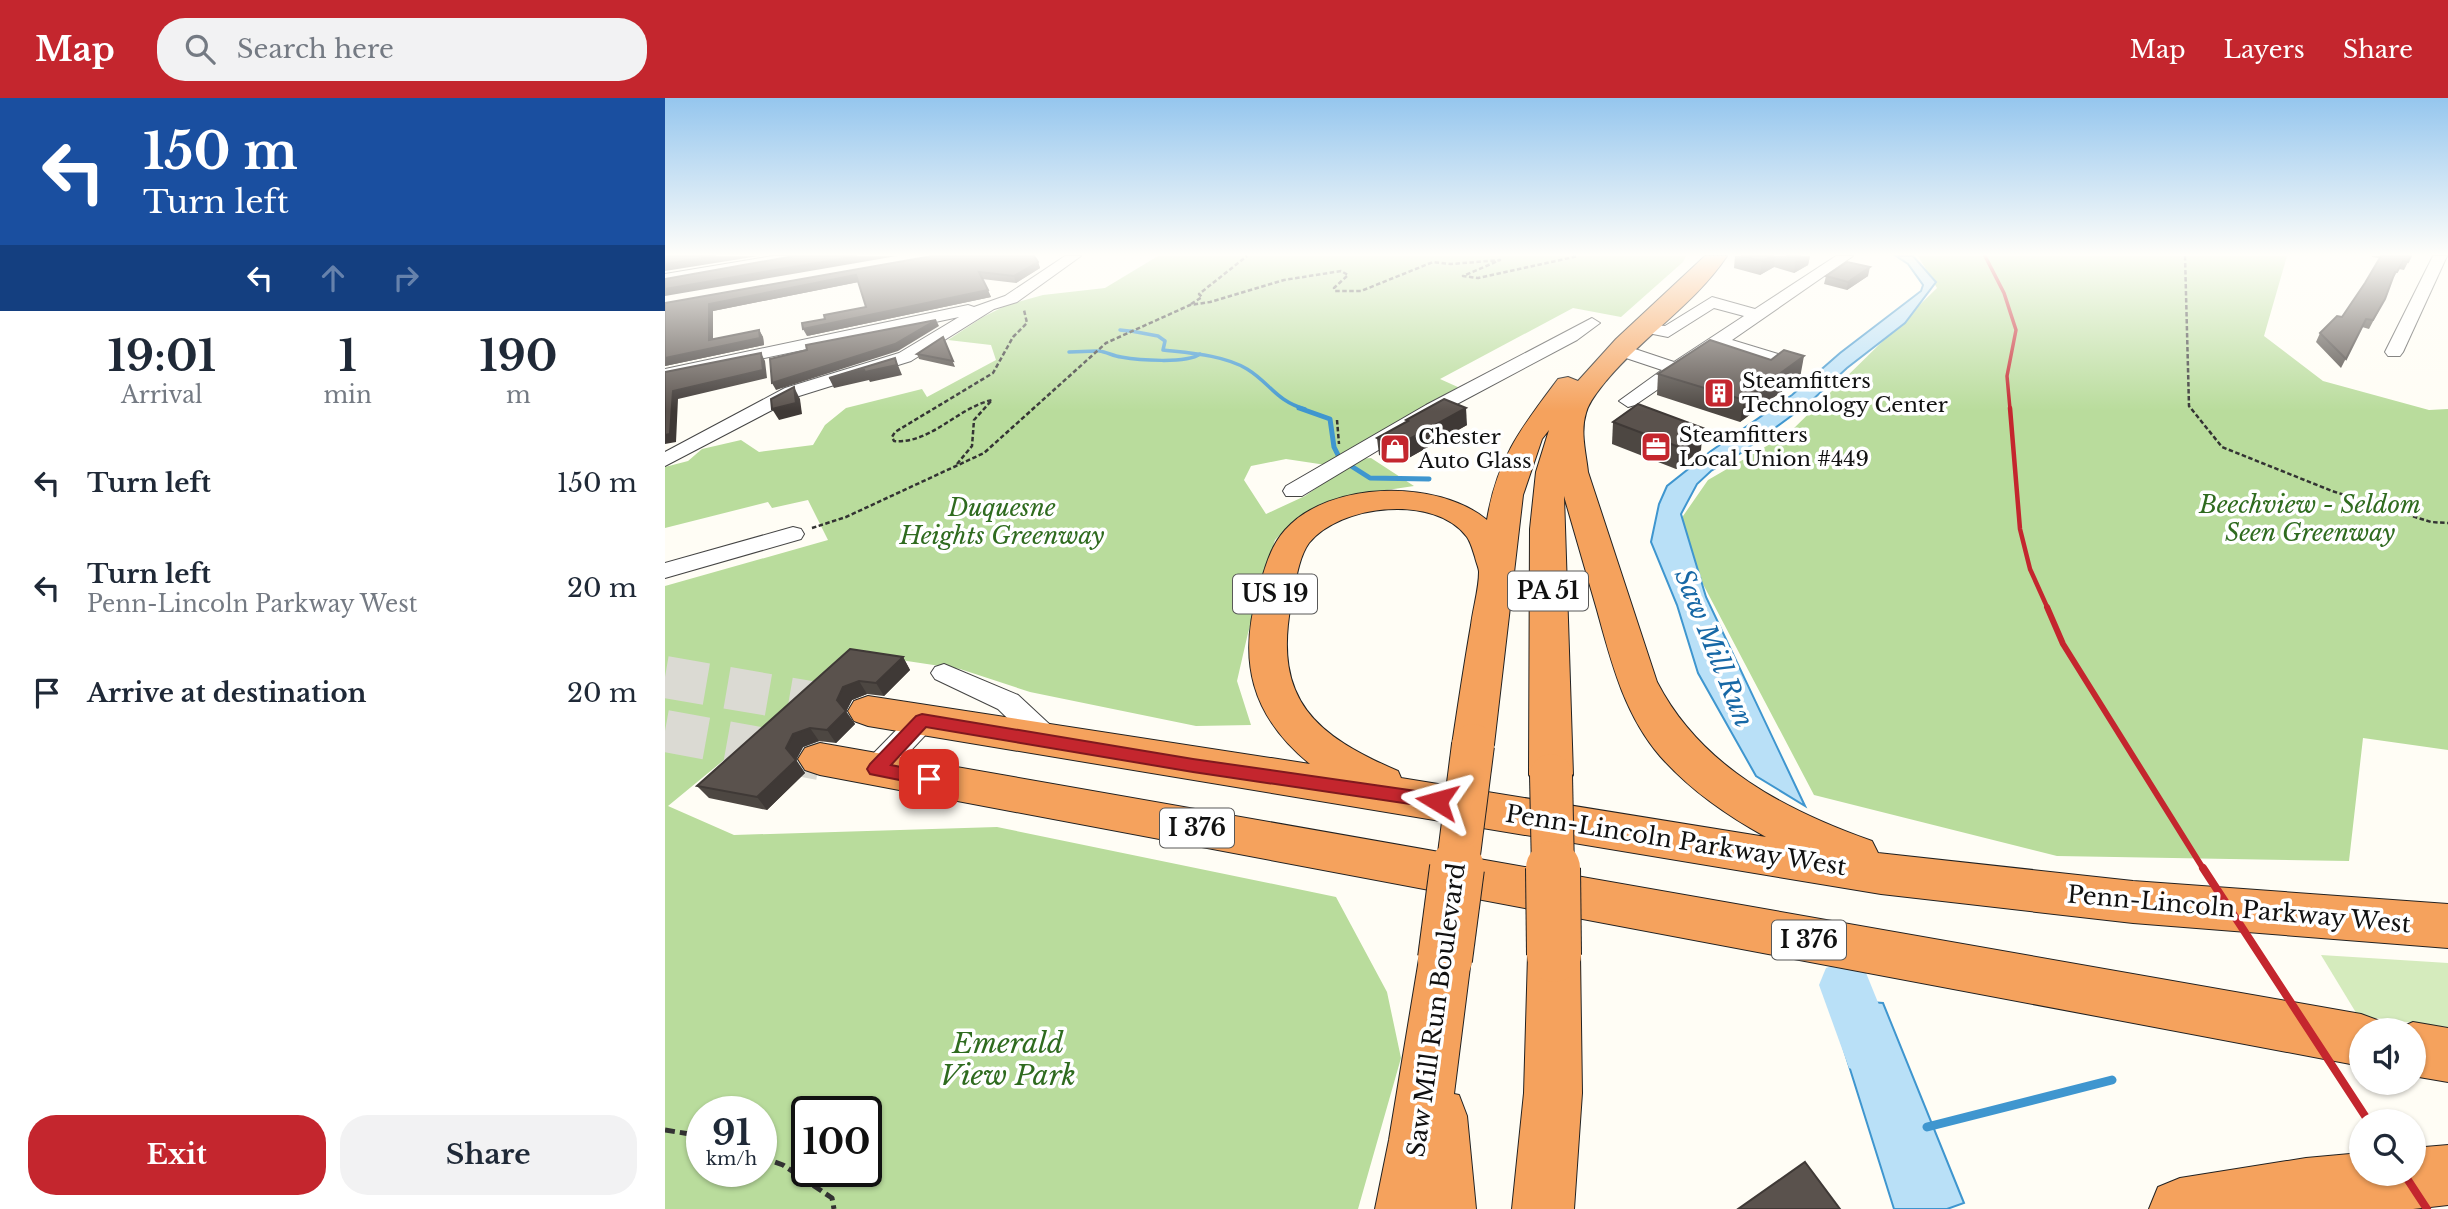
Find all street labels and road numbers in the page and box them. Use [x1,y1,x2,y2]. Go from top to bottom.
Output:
road number: PA 51 [1508,572,1588,610]
road number: US 19 [1233,574,1317,614]
street label: Penn-Lincoln Parkway West [1503,799,1849,881]
road number: I 376 [1160,808,1234,848]
street label: Saw Mill Run Boulevard [1401,861,1471,1159]
street label: Penn-Lincoln Parkway West [2066,880,2412,938]
road number: I 376 [1772,920,1846,960]

